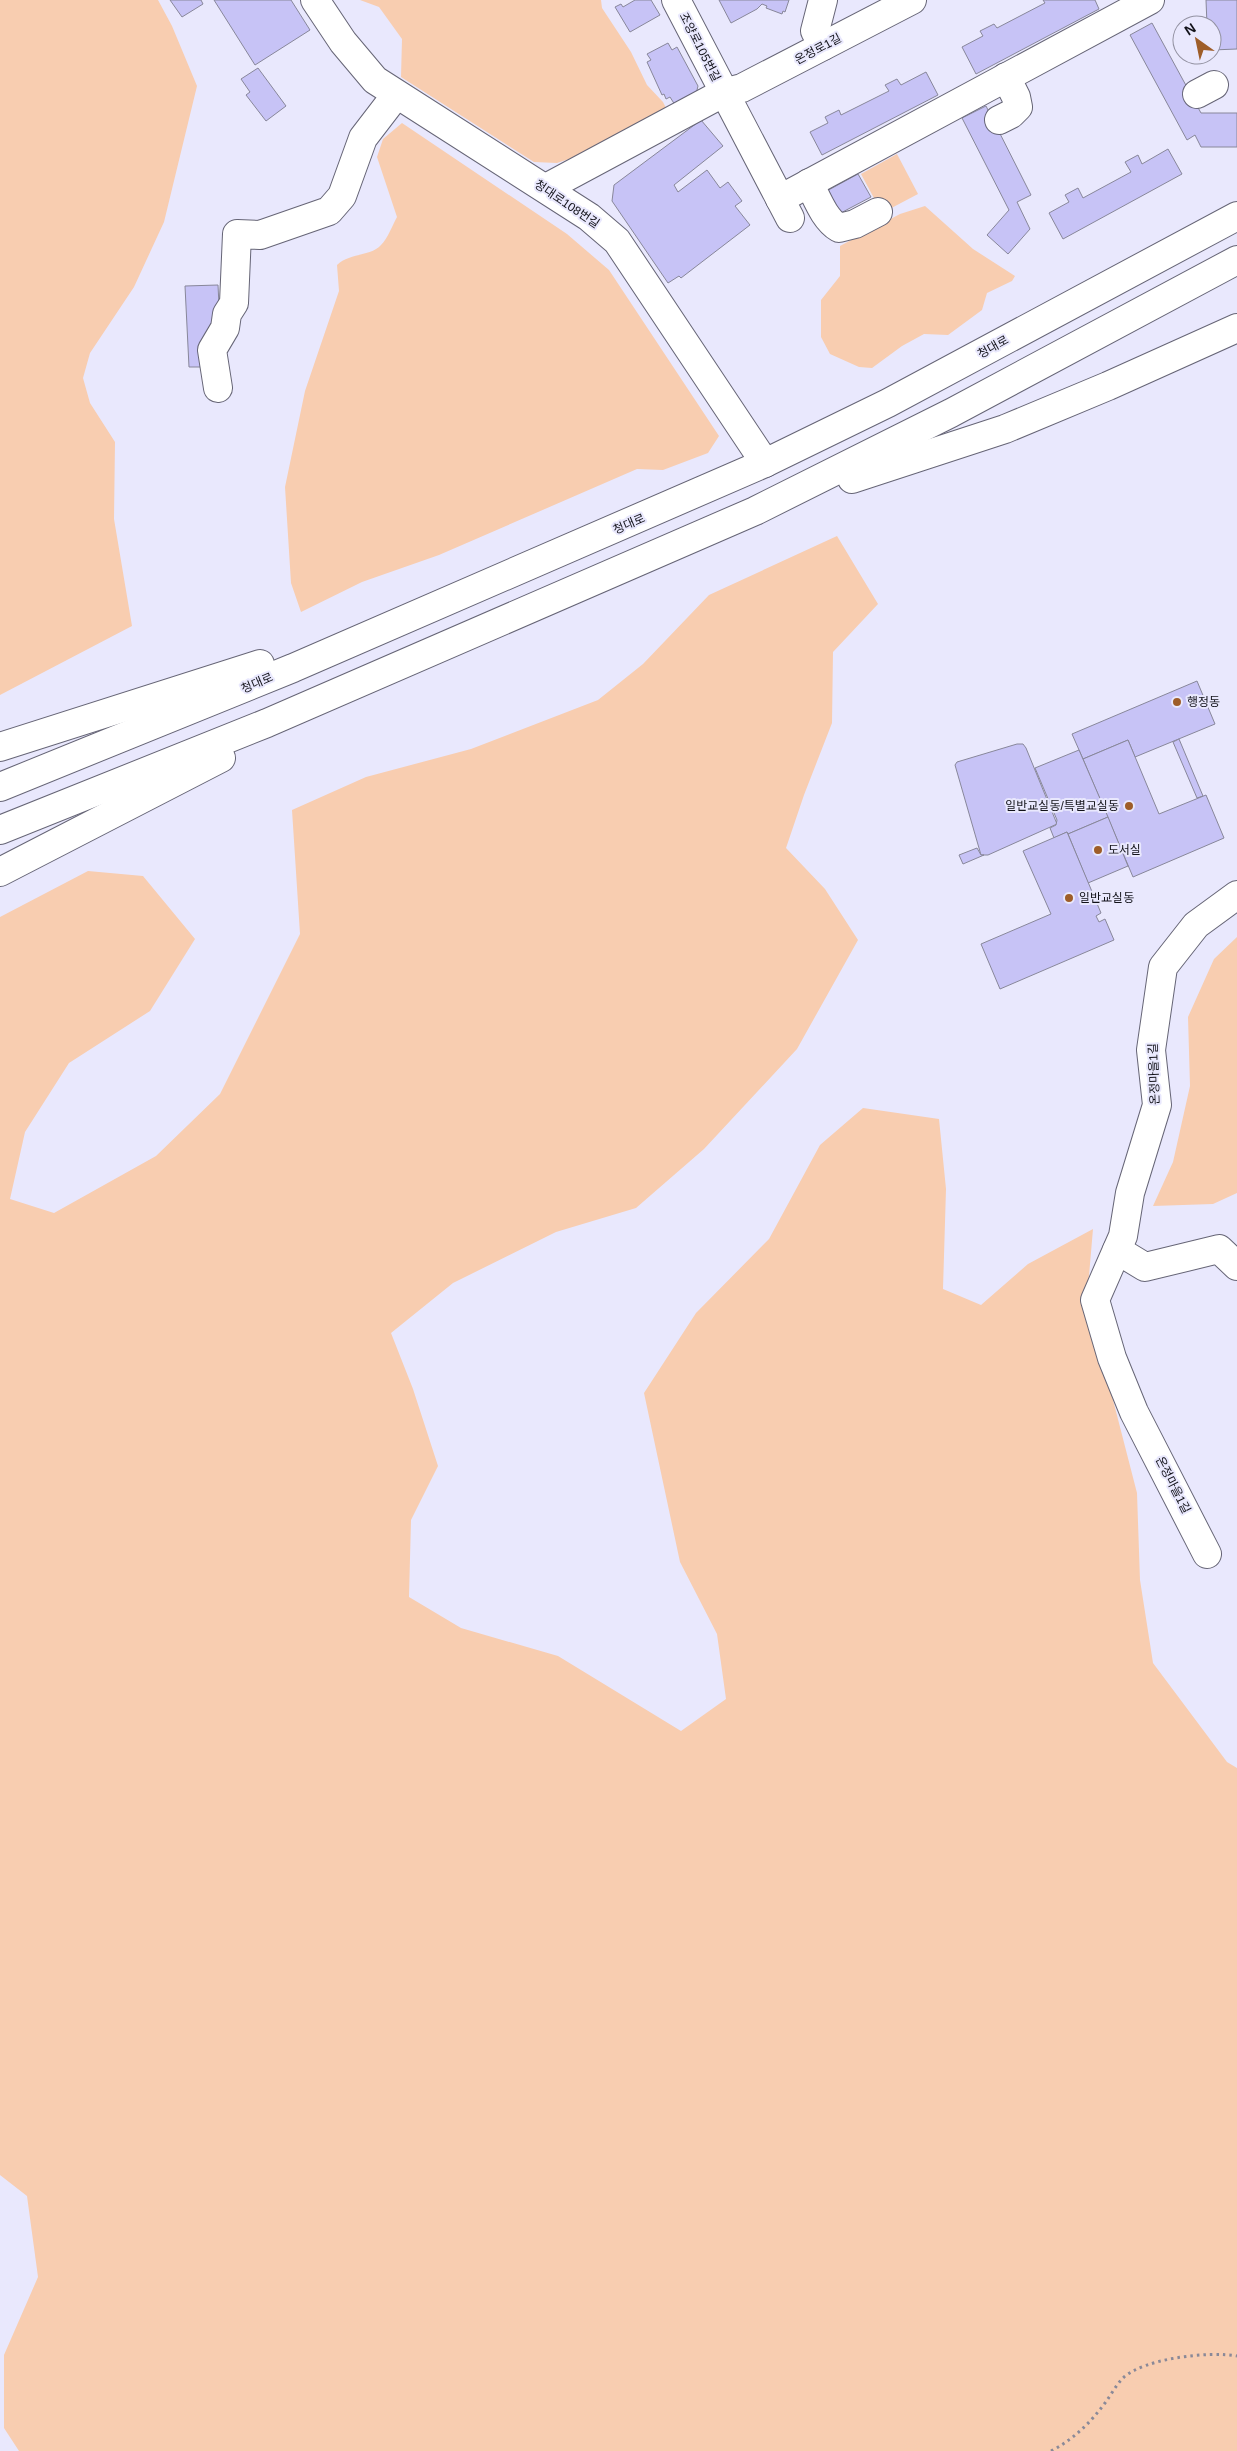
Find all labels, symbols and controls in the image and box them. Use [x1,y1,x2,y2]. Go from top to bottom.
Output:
street label: 조양로105번길 [677,10,723,84]
north arrow [1172,15,1222,65]
text: N [1181,20,1199,39]
street label: 온정로1길 [792,31,844,67]
street label: 청대로108번길 [532,177,602,231]
street label: 청대로 [975,333,1011,361]
street label: 청대로 [611,511,647,537]
street label: 청대로 [239,670,275,696]
place label: 행정동 [1187,695,1220,709]
marker: 행정동 [1171,696,1183,708]
place label: 일반교실동/특별교실동 [1005,799,1119,813]
marker: 일반교실동/특별교실동 [1123,800,1135,812]
place label: 도서실 [1108,843,1141,857]
marker: 도서실 [1092,844,1104,856]
place label: 일반교실동 [1079,891,1134,905]
marker: 일반교실동 [1063,892,1075,904]
street label: 온정마을1길 [1146,1043,1162,1105]
street label: 온정마을1길 [1153,1454,1193,1516]

